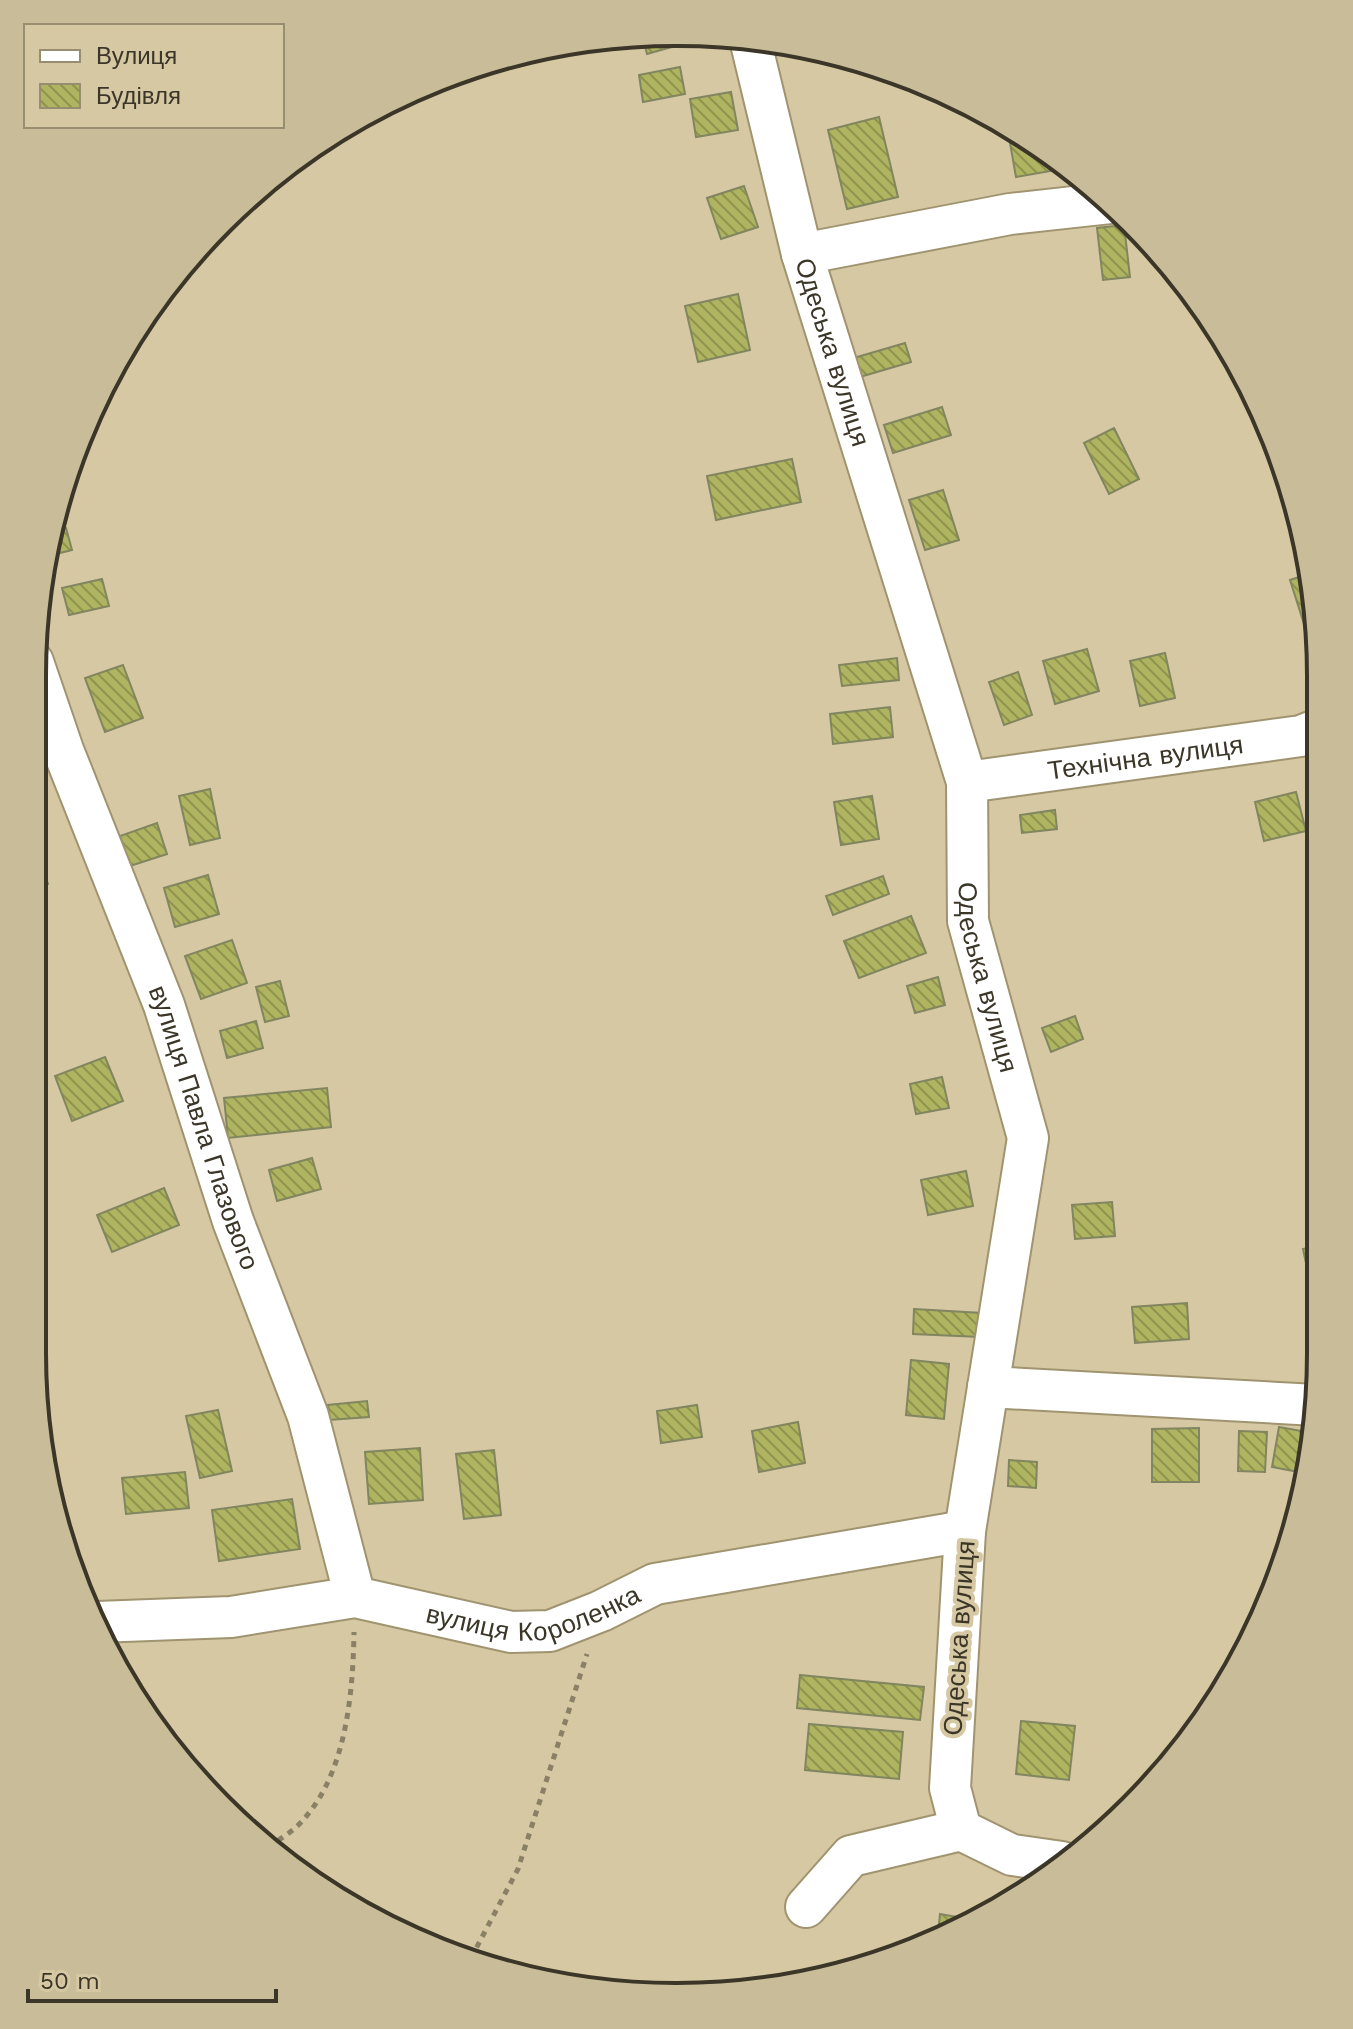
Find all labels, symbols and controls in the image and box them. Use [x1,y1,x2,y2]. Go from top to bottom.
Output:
legend [24,24,284,128]
text: Вулиця [96,42,177,70]
text: Будівля [96,82,181,110]
street label: Одеська вулиця [789,254,876,450]
street label: Технічна вулиця [1046,729,1245,786]
street label: Одеська вулиця [952,882,1024,1076]
street label: вулиця Павла Глазового [143,981,265,1274]
street label: Одеська вулиця [937,1539,981,1737]
street label: вулиця Короленка [423,1579,645,1647]
scale bar [28,1953,276,2003]
text: 50 m [40,1967,100,1995]

